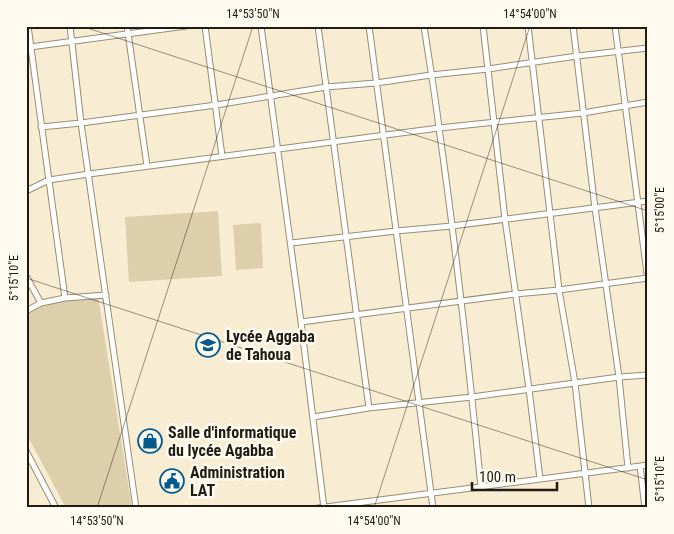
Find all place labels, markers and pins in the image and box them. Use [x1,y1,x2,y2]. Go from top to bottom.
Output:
place label: Lycée Aggaba de Tahoua [226,327,315,364]
school or university icon: Lycée Aggaba de Tahoua [195,332,221,358]
place label: Salle d'informatique du lycée Agabba [168,423,297,460]
shop icon: Salle d'informatique du lycée Agabba [137,428,163,454]
place label: Administration LAT [190,463,285,500]
public building icon: Administration LAT [159,468,185,494]

